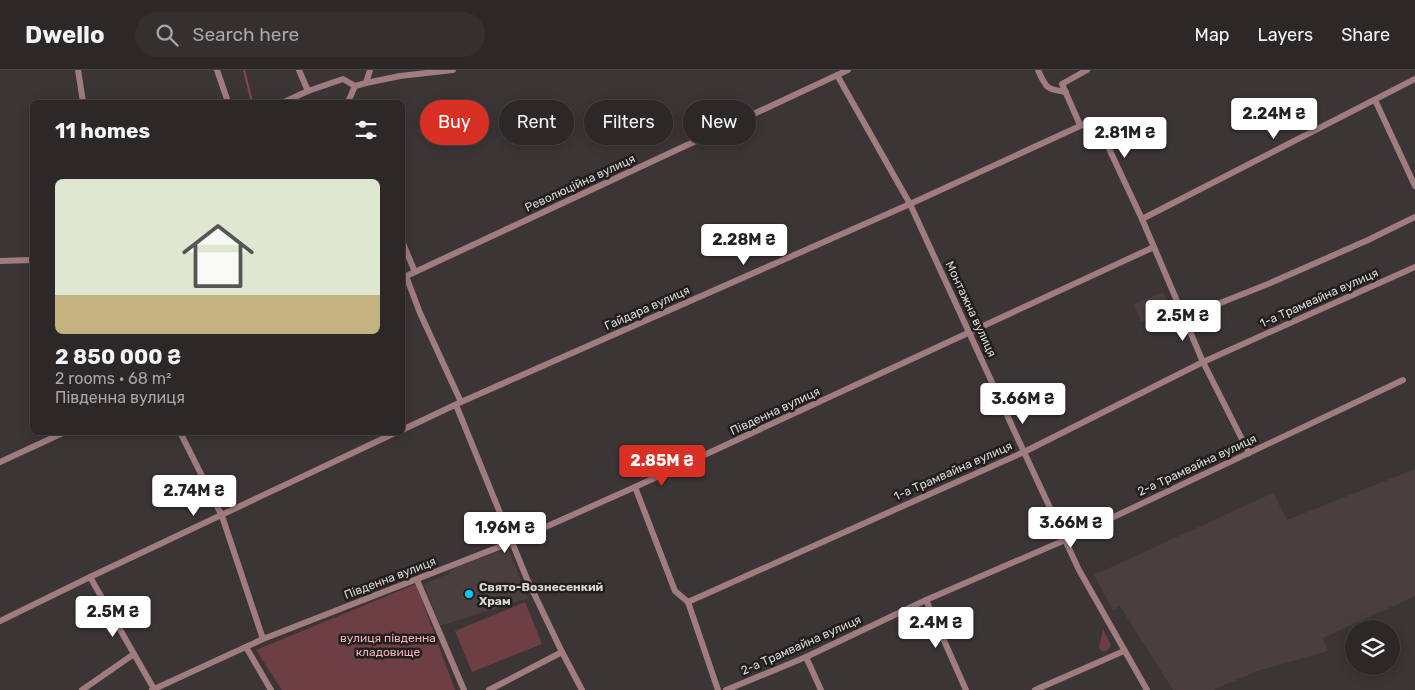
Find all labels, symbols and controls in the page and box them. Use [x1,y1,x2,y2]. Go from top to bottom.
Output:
search box [135,12,485,57]
text: Dwello [25,21,105,49]
icon: search [153,21,181,49]
text: Search here [193,23,299,46]
text: Map [1195,24,1230,46]
text: Layers [1258,24,1313,46]
text: Share [1341,24,1390,46]
pin: 2.24M ₴ [1228,98,1320,140]
chip: Buy [420,100,489,145]
chip: Rent [499,100,574,145]
chip: Filters [584,100,673,145]
chip: New [683,100,756,145]
text: 2.24M ₴ [1242,104,1306,123]
icon: filters [352,116,380,144]
pin: 2.81M ₴ [1079,116,1171,159]
text: 11 homes [55,118,150,143]
text: 2.81M ₴ [1094,123,1156,142]
street label: Революційна вулиця [523,151,637,215]
icon: home [173,211,263,301]
pin: 2.28M ₴ [698,224,790,266]
text: 2.28M ₴ [712,230,776,249]
street label: Монтажна вулиця [943,259,999,359]
street label: 1-а Трамвайна вулиця [1258,266,1380,330]
street label: Гайдара вулиця [602,283,692,333]
pin: 2.5M ₴ [1142,300,1224,342]
text: 2.5M ₴ [1157,306,1209,325]
text: 2 850 000 ₴ [55,344,181,369]
text: 2 rooms · 68 m² [55,369,172,388]
pin: 3.66M ₴ [977,382,1069,425]
street label: Південна вулиця [728,384,822,438]
text: Південна вулиця [55,388,185,407]
text: 3.66M ₴ [991,389,1055,408]
street label: 2-а Трамвайна вулиця [1135,431,1259,499]
street label: 1-а Трамвайна вулиця [892,439,1014,503]
pin: 2.85M ₴ [616,444,708,487]
text: 2.85M ₴ [630,451,694,470]
pin: 2.74M ₴ [148,474,240,517]
text: 2.74M ₴ [163,481,225,500]
pin: 3.66M ₴ [1025,506,1117,549]
pin: 1.96M ₴ [459,512,551,554]
text: 3.66M ₴ [1039,513,1103,532]
text: 1.96M ₴ [475,518,535,537]
street label: Південна вулиця [342,554,438,602]
place label: Свято-Вознесенкий Храм [479,580,604,608]
marker: Свято-Вознесенкий Храм [463,588,475,600]
pin: 2.5M ₴ [72,596,154,638]
text: 2.5M ₴ [87,602,139,621]
pin: 2.4M ₴ [895,606,977,649]
street label: 2-а Трамвайна вулиця [739,612,863,678]
text: 2.4M ₴ [909,613,963,632]
map controls [1345,620,1400,675]
button: layers [1345,620,1400,675]
park label: вулиця південна кладовище [340,631,436,659]

